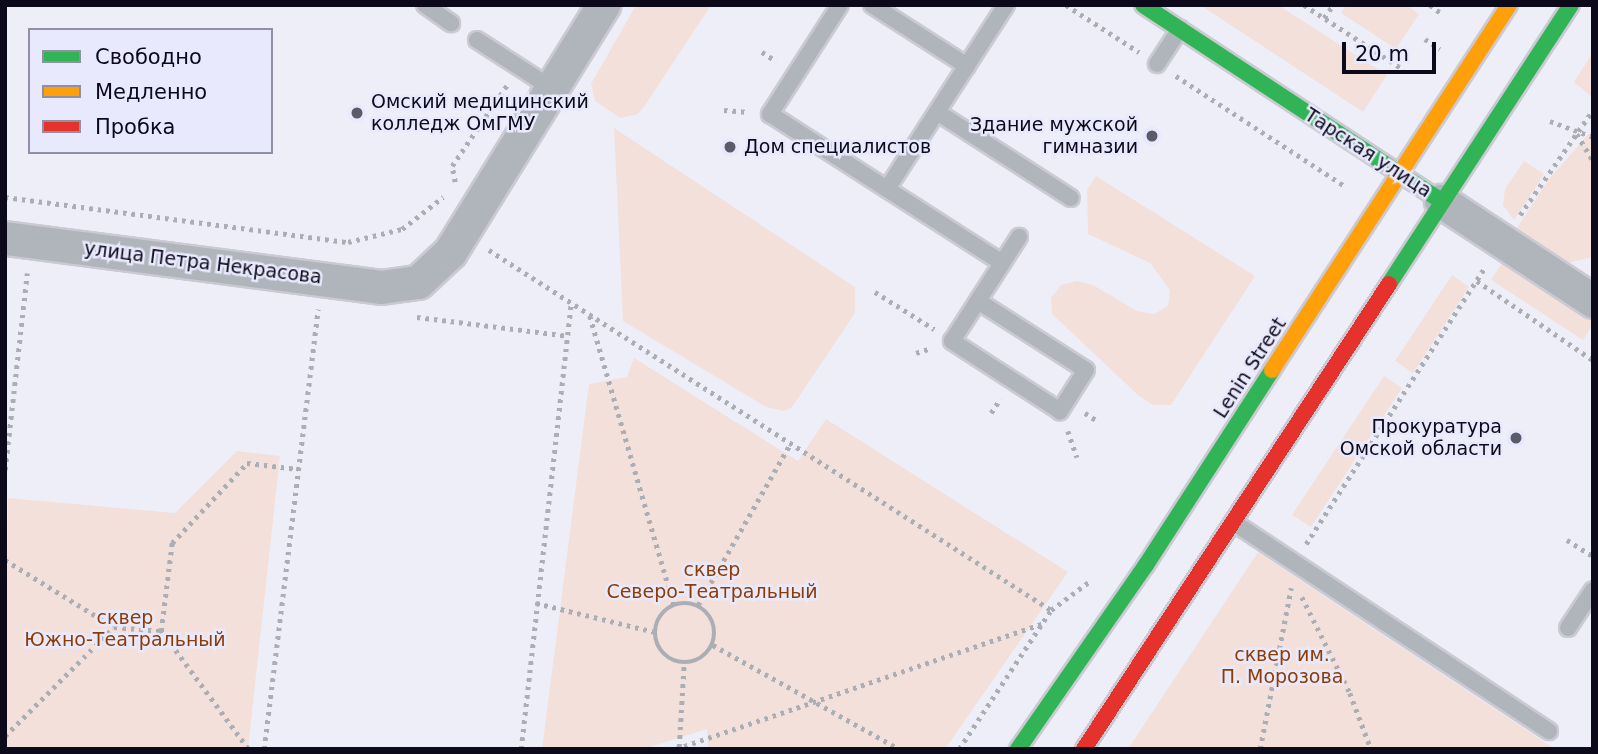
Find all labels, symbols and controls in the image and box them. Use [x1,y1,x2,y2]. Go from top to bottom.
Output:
legend [28,28,273,154]
scale bar [1346,28,1440,72]
text: 20 m [1355,42,1409,66]
text: Свободно [95,45,202,69]
text: Медленно [95,80,207,104]
place label: Омский медицинский колледж ОмГМУ [371,91,589,135]
street label: Тарская улица [1300,104,1436,202]
marker: Омский медицинский колледж ОмГМУ [349,105,365,121]
place label: Здание мужской гимназии [970,114,1138,158]
text: Пробка [95,115,175,139]
marker: Здание мужской гимназии [1144,128,1160,144]
place label: Дом специалистов [744,136,931,158]
marker: Дом специалистов [722,139,738,155]
street label: улица Петра Некрасова [83,237,323,289]
street label: Lenin Street [1209,314,1291,422]
place label: Прокуратура Омской области [1340,416,1502,460]
marker: Прокуратура Омской области [1508,430,1524,446]
park label: сквер Северо-Театральный [606,559,818,603]
park label: сквер Южно-Театральный [24,607,226,651]
park label: сквер им. П. Морозова [1221,644,1343,688]

